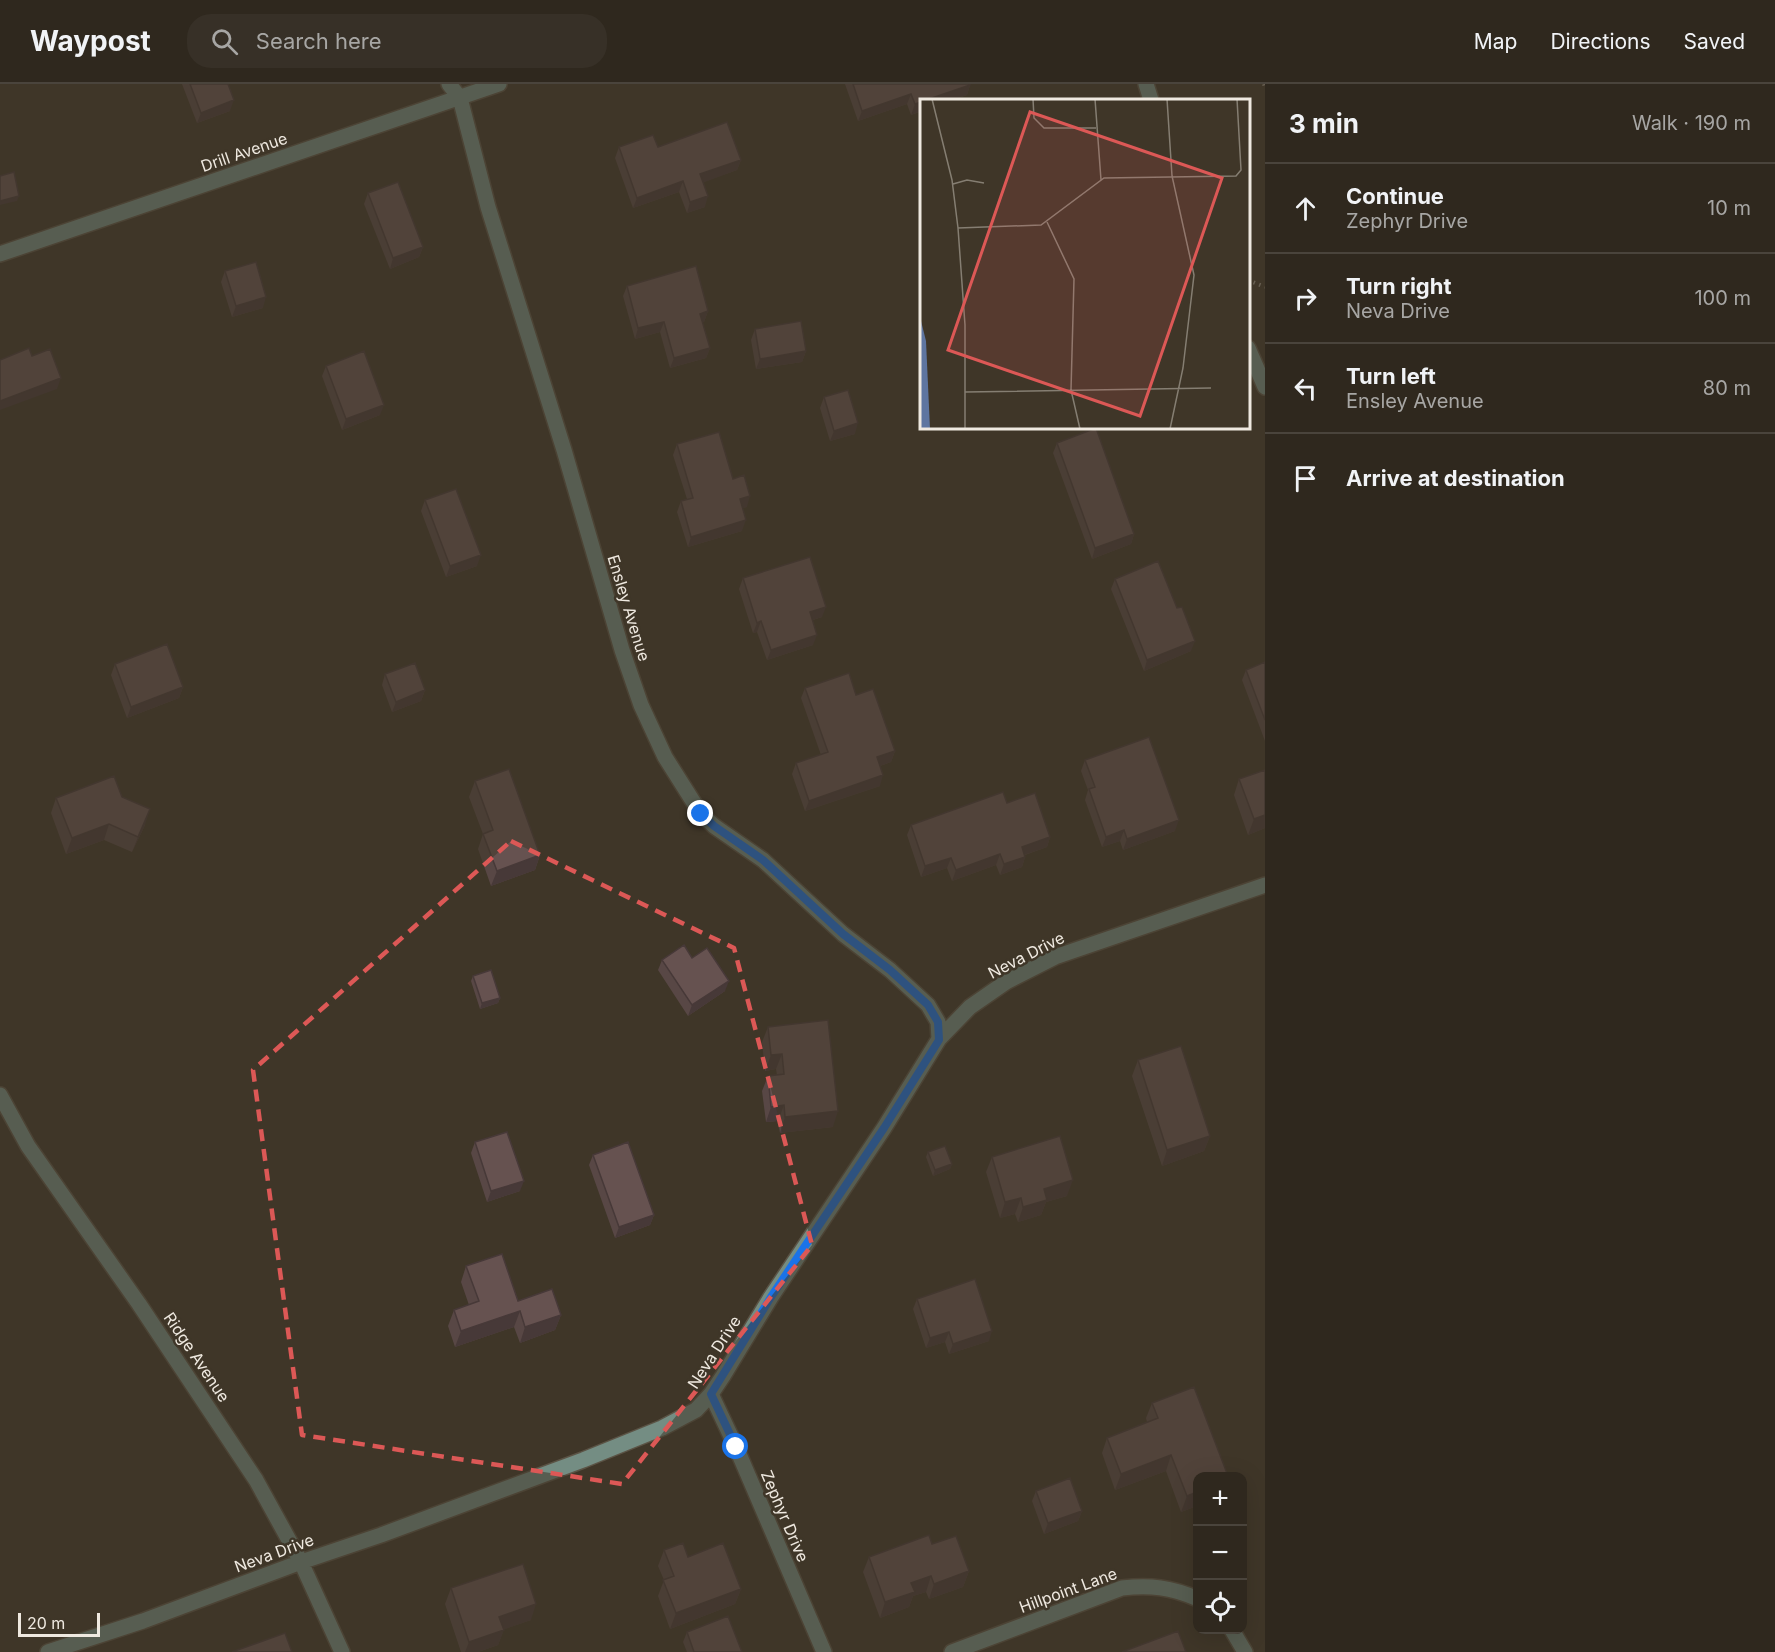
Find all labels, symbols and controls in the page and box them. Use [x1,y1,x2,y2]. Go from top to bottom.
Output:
search box [187,14,607,68]
text: Waypost [30,24,151,58]
icon: search [208,25,241,58]
text: Search here [256,28,382,54]
text: Map [1474,29,1517,54]
text: Directions [1550,29,1651,54]
text: Saved [1684,29,1745,54]
inset map [920,99,1250,429]
text: 3 min [1289,108,1359,139]
text: Walk · 190 m [1632,111,1751,135]
street label: Drill Avenue [198,128,290,176]
text: Continue [1346,183,1444,209]
icon: ahead [1289,192,1322,225]
text: 10 m [1707,196,1751,220]
text: Zephyr Drive [1346,209,1468,233]
text: Turn right [1346,273,1452,299]
icon: right [1289,282,1322,315]
text: 100 m [1694,286,1751,310]
text: Neva Drive [1346,299,1450,323]
text: Turn left [1346,363,1436,389]
icon: left [1289,372,1322,405]
text: 80 m [1703,376,1751,400]
text: Ensley Avenue [1346,389,1484,413]
icon: arrive [1289,462,1322,495]
text: Arrive at destination [1346,465,1565,491]
street label: Ensley Avenue [603,552,655,664]
route end [687,800,713,826]
street label: Neva Drive [984,927,1068,983]
street label: Ridge Avenue [160,1308,234,1406]
street label: Neva Drive [683,1312,745,1392]
route start [722,1433,748,1459]
street label: Zephyr Drive [757,1467,813,1565]
map controls [1193,1472,1247,1634]
button: + [1193,1472,1247,1526]
button: − [1193,1526,1247,1580]
street label: Neva Drive [232,1529,316,1577]
street label: Hillpoint Lane [1016,1563,1120,1617]
button: locate [1193,1580,1247,1634]
scale bar [18,1610,100,1638]
text: 20 m [27,1613,65,1633]

